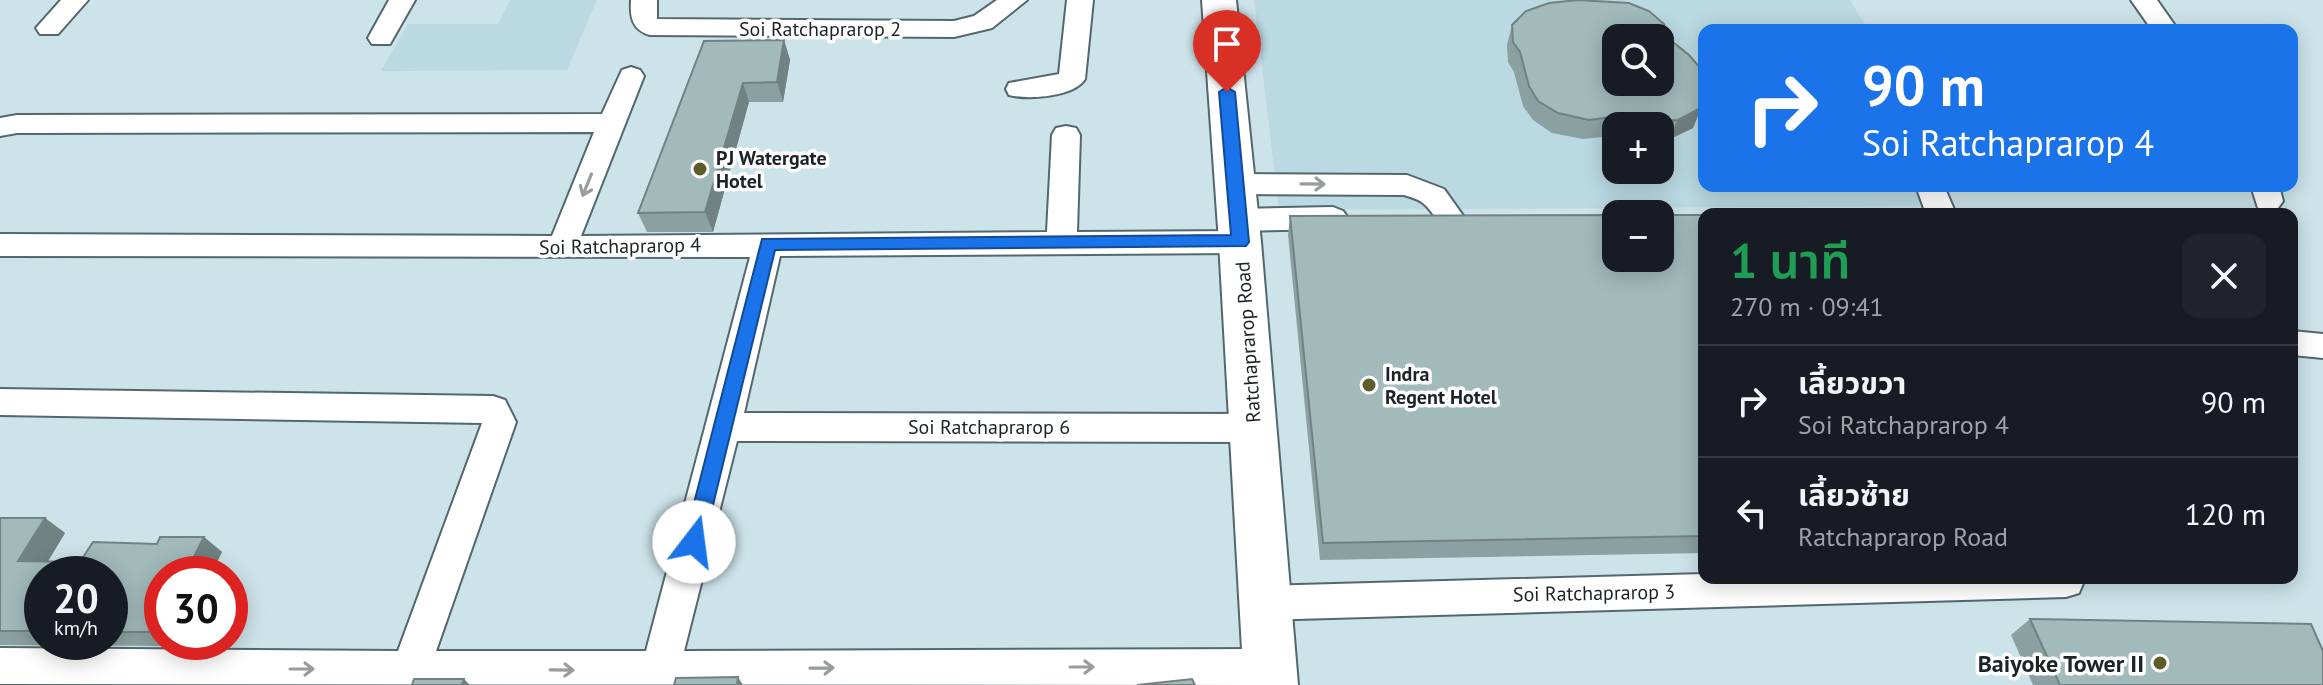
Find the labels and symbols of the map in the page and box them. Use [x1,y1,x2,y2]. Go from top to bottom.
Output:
pin [1193,10,1261,92]
street label: Soi Ratchaprarop 2 [739,16,901,42]
place label: PJ Watergate Hotel [716,145,827,194]
marker: PJ Watergate Hotel [691,160,709,178]
one-way arrow [579,172,593,197]
one-way arrow [1299,176,1326,192]
street label: Soi Ratchaprarop 4 [539,232,701,260]
street label: Ratchaprarop Road [1229,260,1267,424]
place label: Indra Regent Hotel [1385,361,1497,410]
marker: Indra Regent Hotel [1360,376,1378,394]
street label: Soi Ratchaprarop 6 [908,414,1070,440]
position arrow [652,500,736,584]
speed limit sign: 30 [144,556,248,660]
street label: Soi Ratchaprarop 3 [1513,579,1675,607]
place label: Baiyoke Tower II [1978,648,2144,679]
marker: Baiyoke Tower II [2151,654,2169,672]
one-way arrow [1068,659,1095,675]
one-way arrow [808,660,835,676]
one-way arrow [288,661,315,677]
one-way arrow [548,662,575,678]

